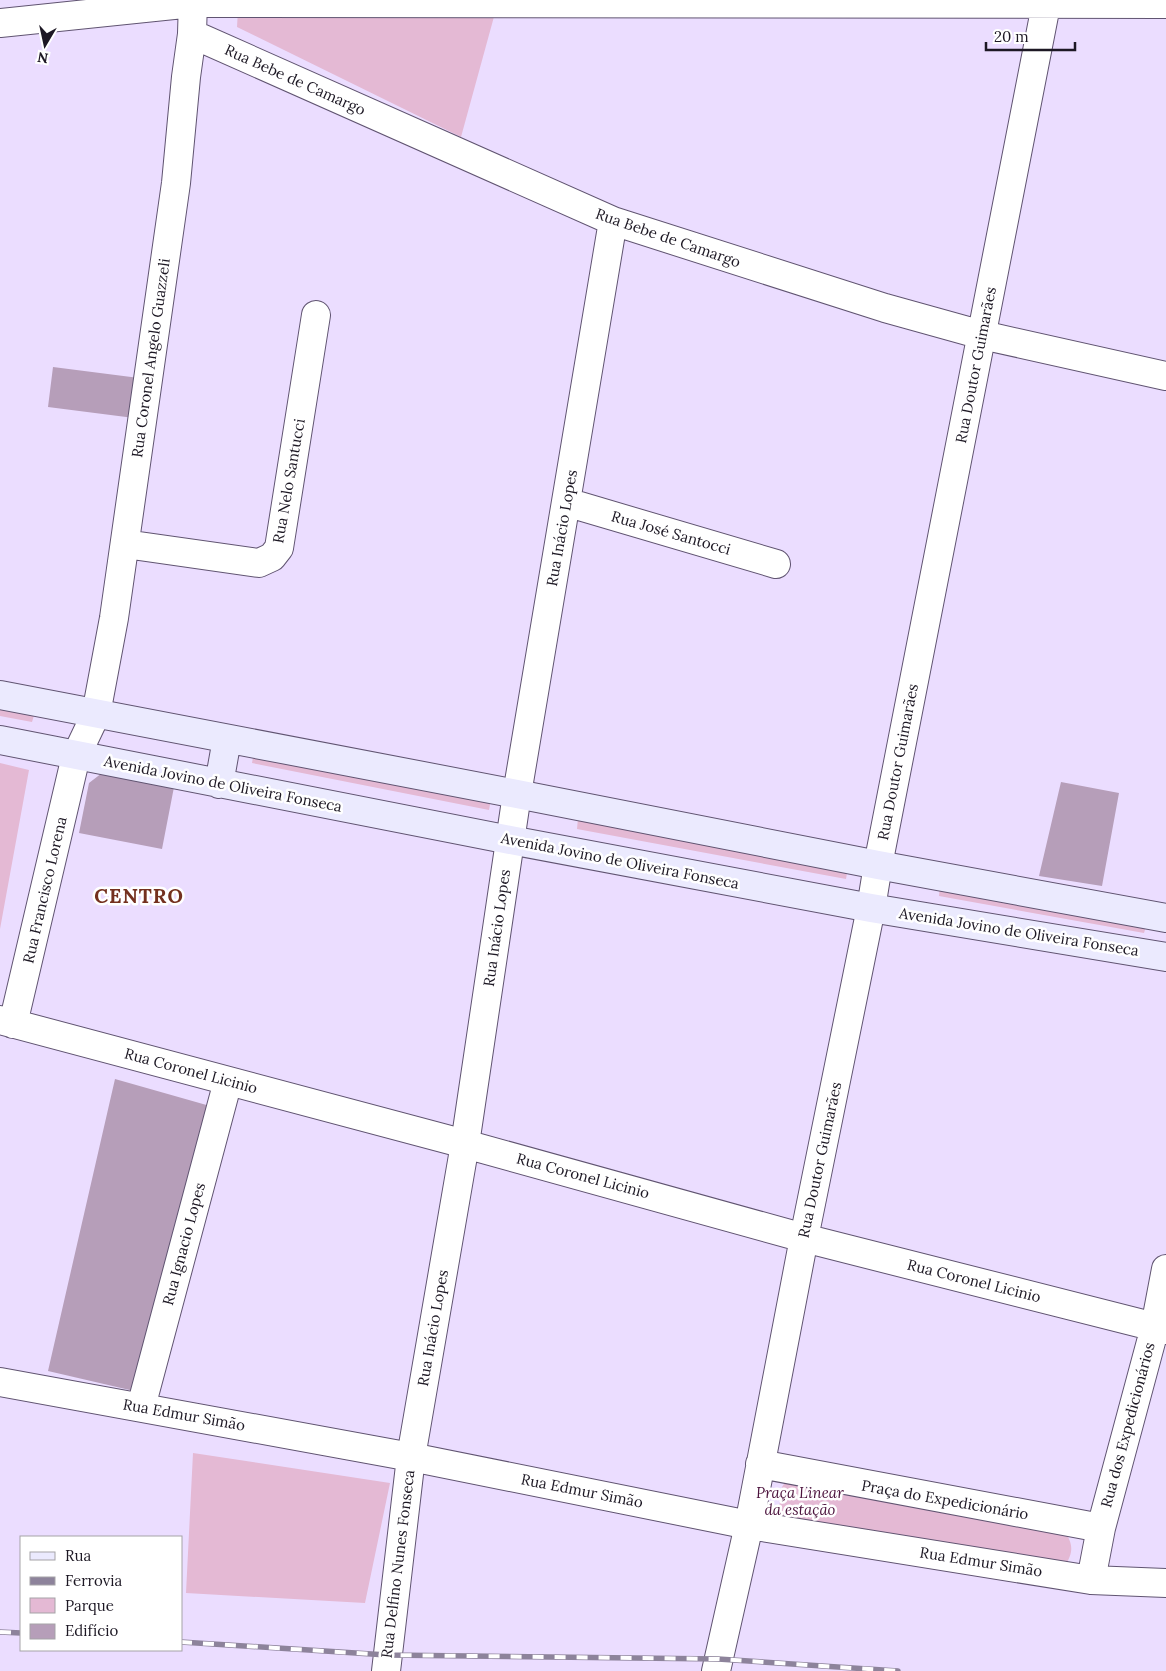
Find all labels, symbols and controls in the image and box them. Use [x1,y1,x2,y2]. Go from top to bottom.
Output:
north arrow [20,20,70,70]
scale bar [986,20,1075,52]
text: 20 m [994,27,1029,46]
street label: Rua Bebe de Camargo [222,40,369,119]
text: N [36,48,50,68]
street label: Rua Bebe de Camargo [593,204,743,271]
street label: Rua Coronel Angelo Guazzeli [127,257,174,459]
street label: Rua Doutor Guimarães [951,285,1000,445]
street label: Rua Nelo Santucci [268,417,309,545]
street label: Rua Inácio Lopes [542,468,581,588]
street label: Rua José Santocci [609,506,733,559]
street label: Rua Doutor Guimarães [873,682,922,842]
street label: Avenida Jovino de Oliveira Fonseca [101,751,344,816]
street label: Rua Francisco Lorena [18,814,71,965]
street label: Avenida Jovino de Oliveira Fonseca [498,828,741,893]
street label: Rua Inácio Lopes [479,868,514,988]
district label: CENTRO [94,883,184,908]
street label: Avenida Jovino de Oliveira Fonseca [897,903,1140,960]
street label: Rua Coronel Licinio [123,1044,260,1097]
street label: Rua Doutor Guimarães [794,1080,845,1240]
street label: Rua Coronel Licinio [515,1149,652,1202]
street label: Rua Ignacio Lopes [158,1180,209,1307]
street label: Rua Coronel Licinio [905,1255,1043,1306]
street label: Rua Inácio Lopes [413,1268,452,1388]
street label: Rua dos Expedicionários [1096,1340,1159,1510]
street label: Rua Edmur Simão [122,1394,247,1435]
street label: Rua Delfino Nunes Fonseca [377,1468,419,1659]
street label: Rua Edmur Simão [520,1469,645,1512]
street label: Praça do Expedicionário [860,1475,1030,1524]
park label: Praça Linear da estação [756,1483,844,1519]
legend [20,1536,182,1651]
street label: Rua Edmur Simão [918,1542,1044,1581]
text: Rua [65,1546,91,1565]
text: Ferrovia [65,1571,123,1590]
text: Parque [65,1596,114,1615]
text: Edifício [65,1621,118,1640]

